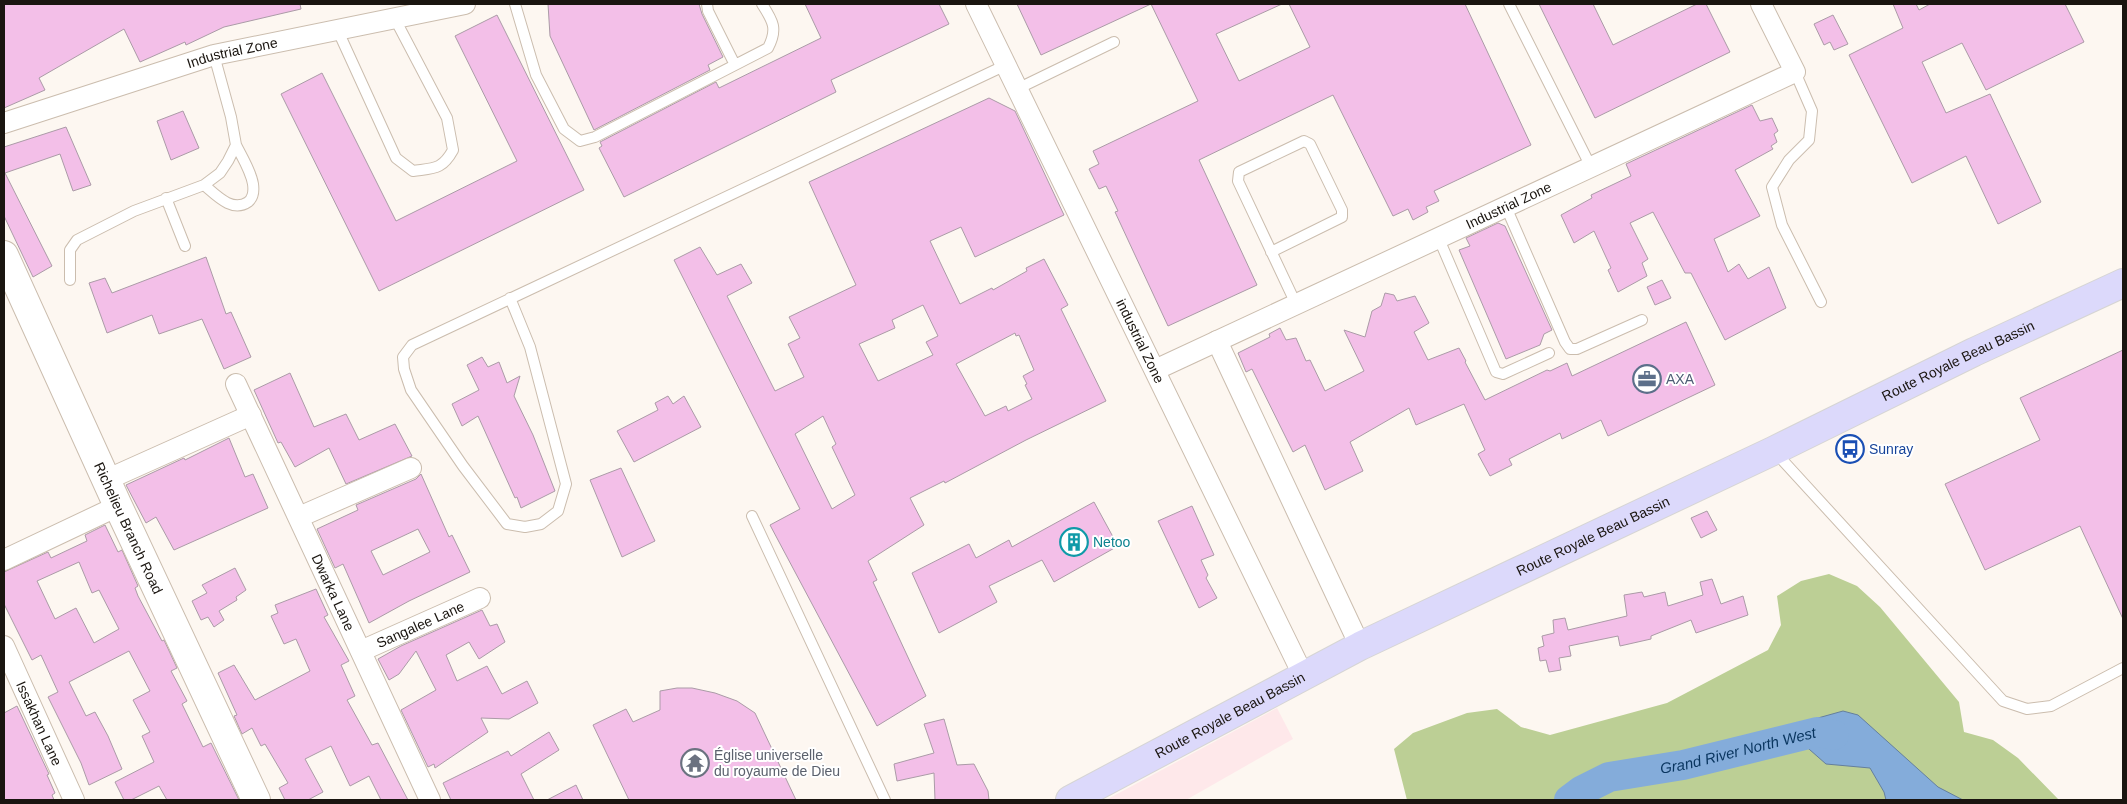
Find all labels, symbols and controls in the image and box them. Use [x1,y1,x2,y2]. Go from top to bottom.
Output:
street label: Industrial Zone [185,34,279,71]
street label: Industrial Zone [1463,178,1554,232]
street label: industrial Zone [1113,296,1168,386]
street label: Route Royale Beau Bassin [1879,317,2037,404]
office icon: AXA [1632,364,1662,394]
place label: AXA [1666,371,1695,387]
bus stop icon: Sunray [1835,434,1865,464]
place label: Sunray [1869,441,1913,457]
street label: Richelieu Branch Road [91,460,166,596]
street label: Route Royale Beau Bassin [1514,493,1672,579]
building icon: Netoo [1059,527,1089,557]
place label: Netoo [1093,534,1131,550]
street label: Dwarka Lane [309,552,358,633]
street label: Sangalee Lane [374,598,467,651]
street label: Route Royale Beau Bassin [1152,669,1308,761]
street label: Issakhan Lane [13,679,65,768]
water label: Grand River North West [1659,723,1818,777]
place label: Église universelle du royaume de Dieu [714,747,840,779]
temple icon: Église universelle du royaume de Dieu [680,748,710,778]

